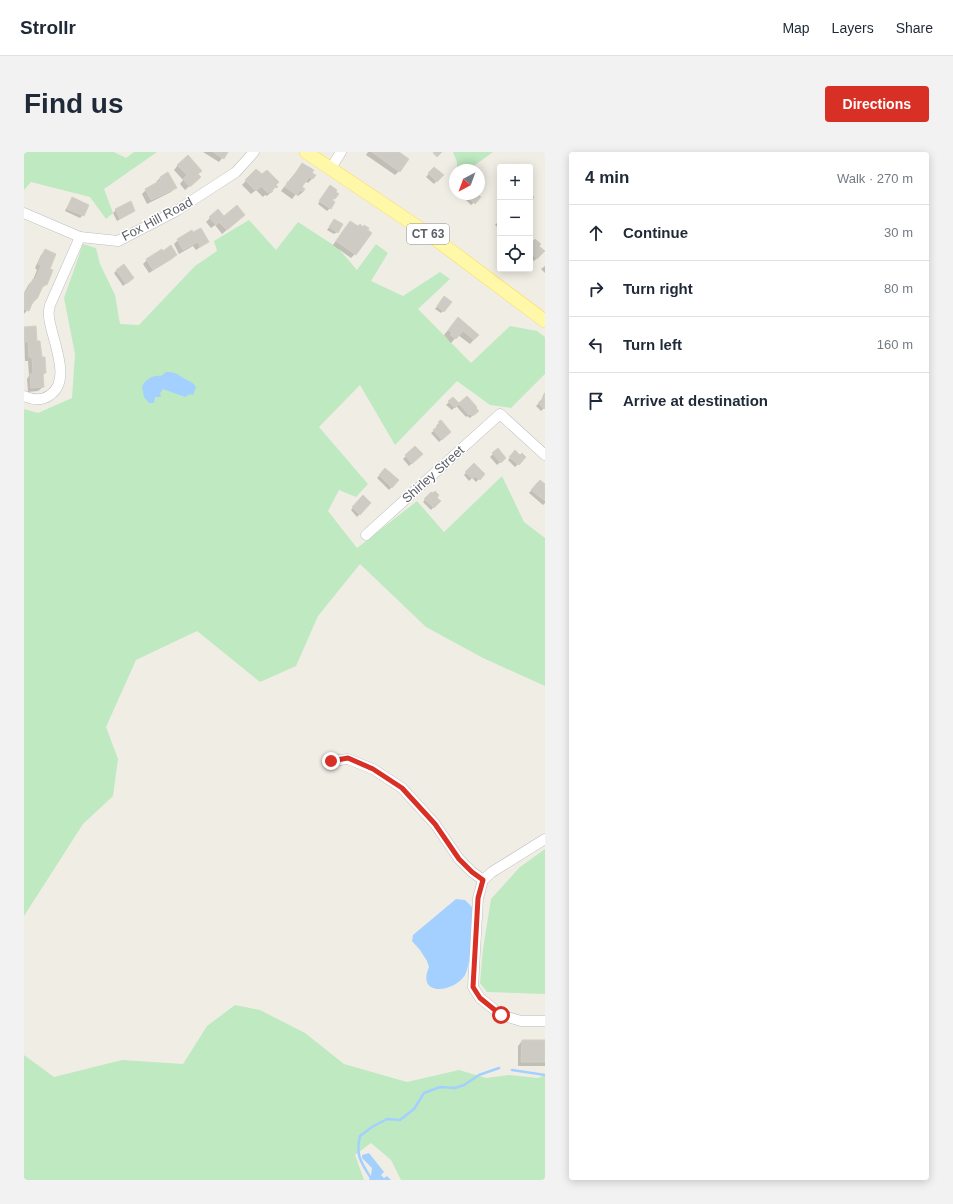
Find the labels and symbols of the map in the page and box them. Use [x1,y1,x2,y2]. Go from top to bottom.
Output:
north arrow [449,164,485,200]
street label: Fox Hill Road [119,194,195,244]
road number: CT 63 [407,224,449,244]
street label: Shirley Street [399,442,467,506]
route end [322,752,340,770]
route start [492,1006,510,1024]

